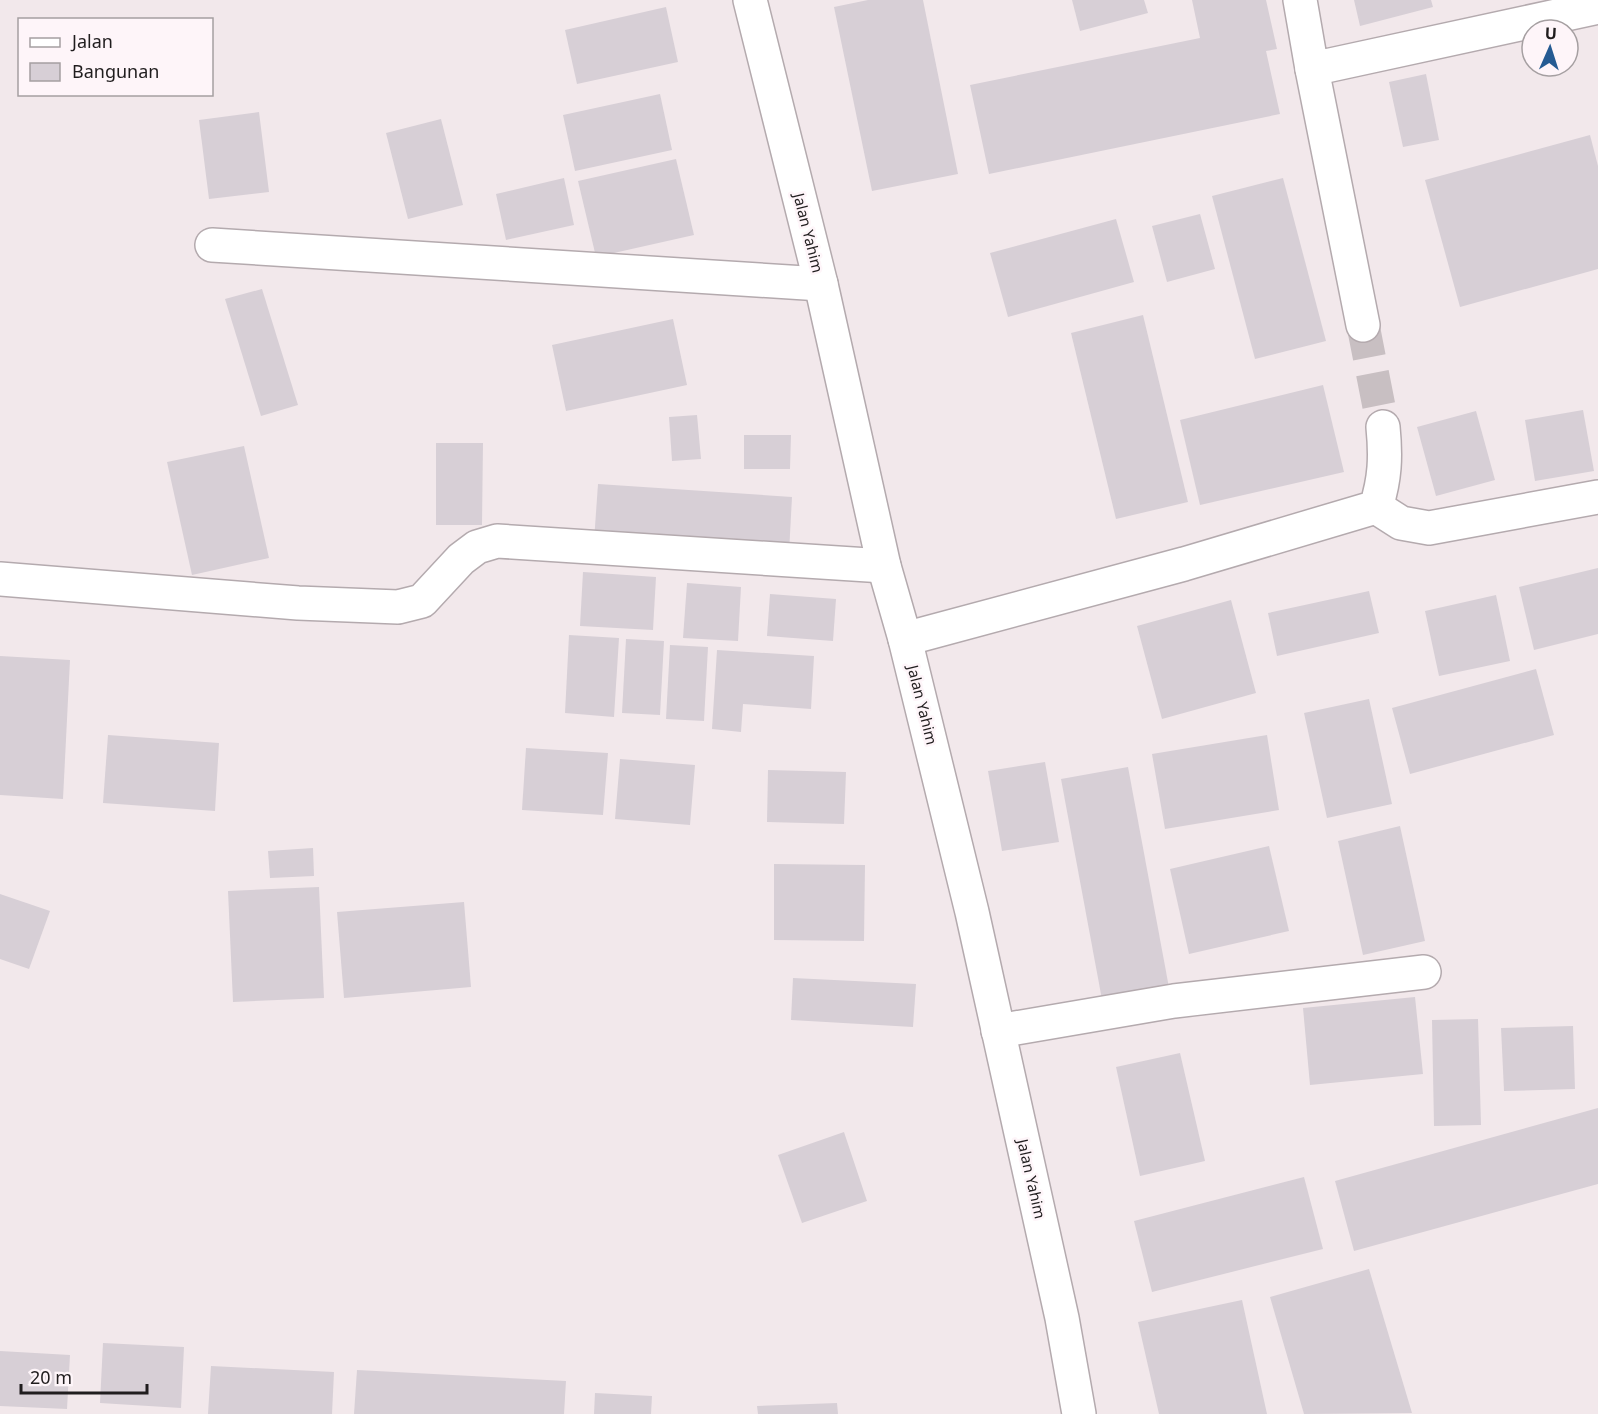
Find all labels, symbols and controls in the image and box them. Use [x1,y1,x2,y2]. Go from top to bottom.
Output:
legend [18,18,213,96]
north arrow [1520,18,1580,78]
text: U [1544,22,1557,44]
text: Jalan [70,29,113,53]
text: Bangunan [72,59,159,83]
street label: Jalan Yahim [789,189,829,275]
street label: Jalan Yahim [903,661,943,747]
street label: Jalan Yahim [1013,1135,1051,1221]
scale bar [21,1357,147,1395]
text: 20 m [30,1365,72,1389]

